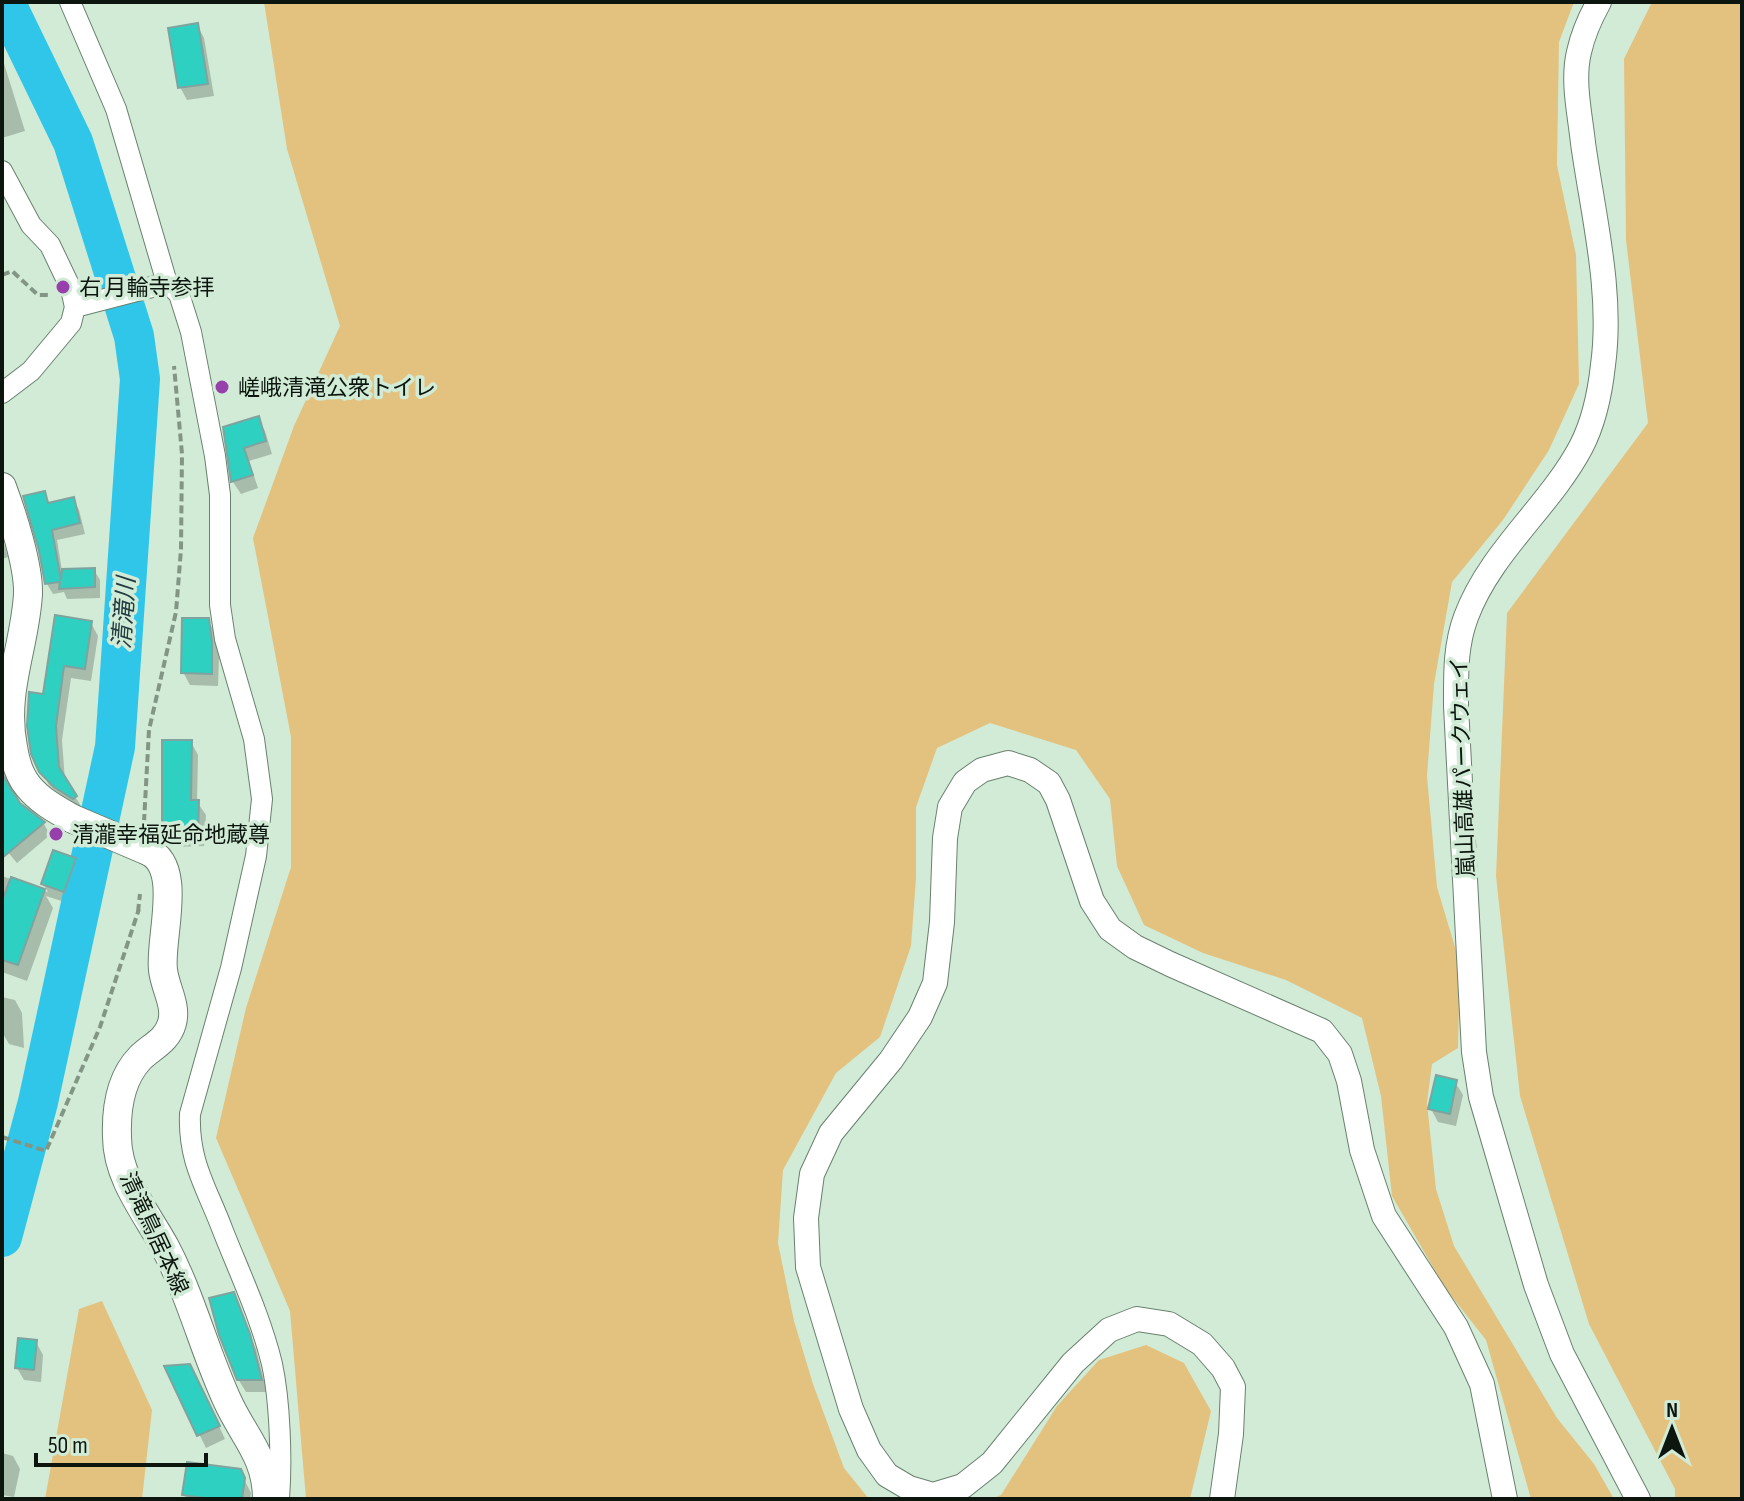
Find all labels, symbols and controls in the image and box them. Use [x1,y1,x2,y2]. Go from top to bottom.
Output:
place label: 右 月輪寺参拝 [79,275,215,302]
marker: 右 月輪寺参拝 [54,278,72,296]
place label: 嵯峨清滝公衆トイレ [238,375,436,402]
marker: 嵯峨清滝公衆トイレ [213,378,231,396]
water label: 清滝川 [108,573,142,650]
street label: 嵐山高雄パークウェイ [1446,657,1481,877]
place label: 清瀧幸福延命地蔵尊 [72,822,270,849]
marker: 清瀧幸福延命地蔵尊 [47,825,65,843]
street label: 清滝鳥居本線 [114,1168,194,1299]
north arrow [1632,1389,1712,1469]
text: N [1666,1397,1678,1424]
scale bar [36,1417,206,1467]
text: 50 m [48,1431,88,1460]

